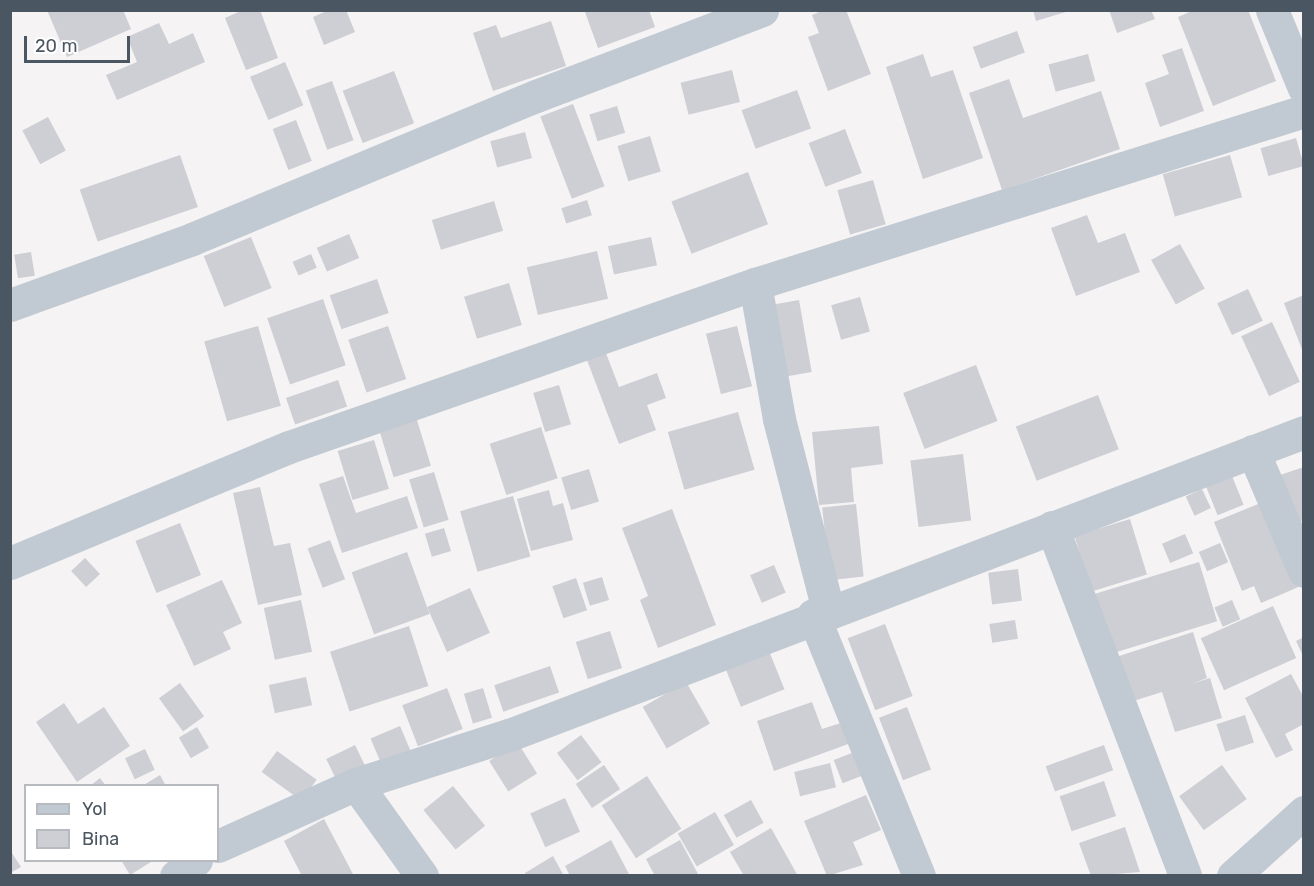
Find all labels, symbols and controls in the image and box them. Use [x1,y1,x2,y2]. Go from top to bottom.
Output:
scale bar [27,24,134,62]
text: 20 m [35,35,77,57]
legend [24,784,219,862]
text: Yol [82,798,107,820]
text: Bina [82,828,119,850]

